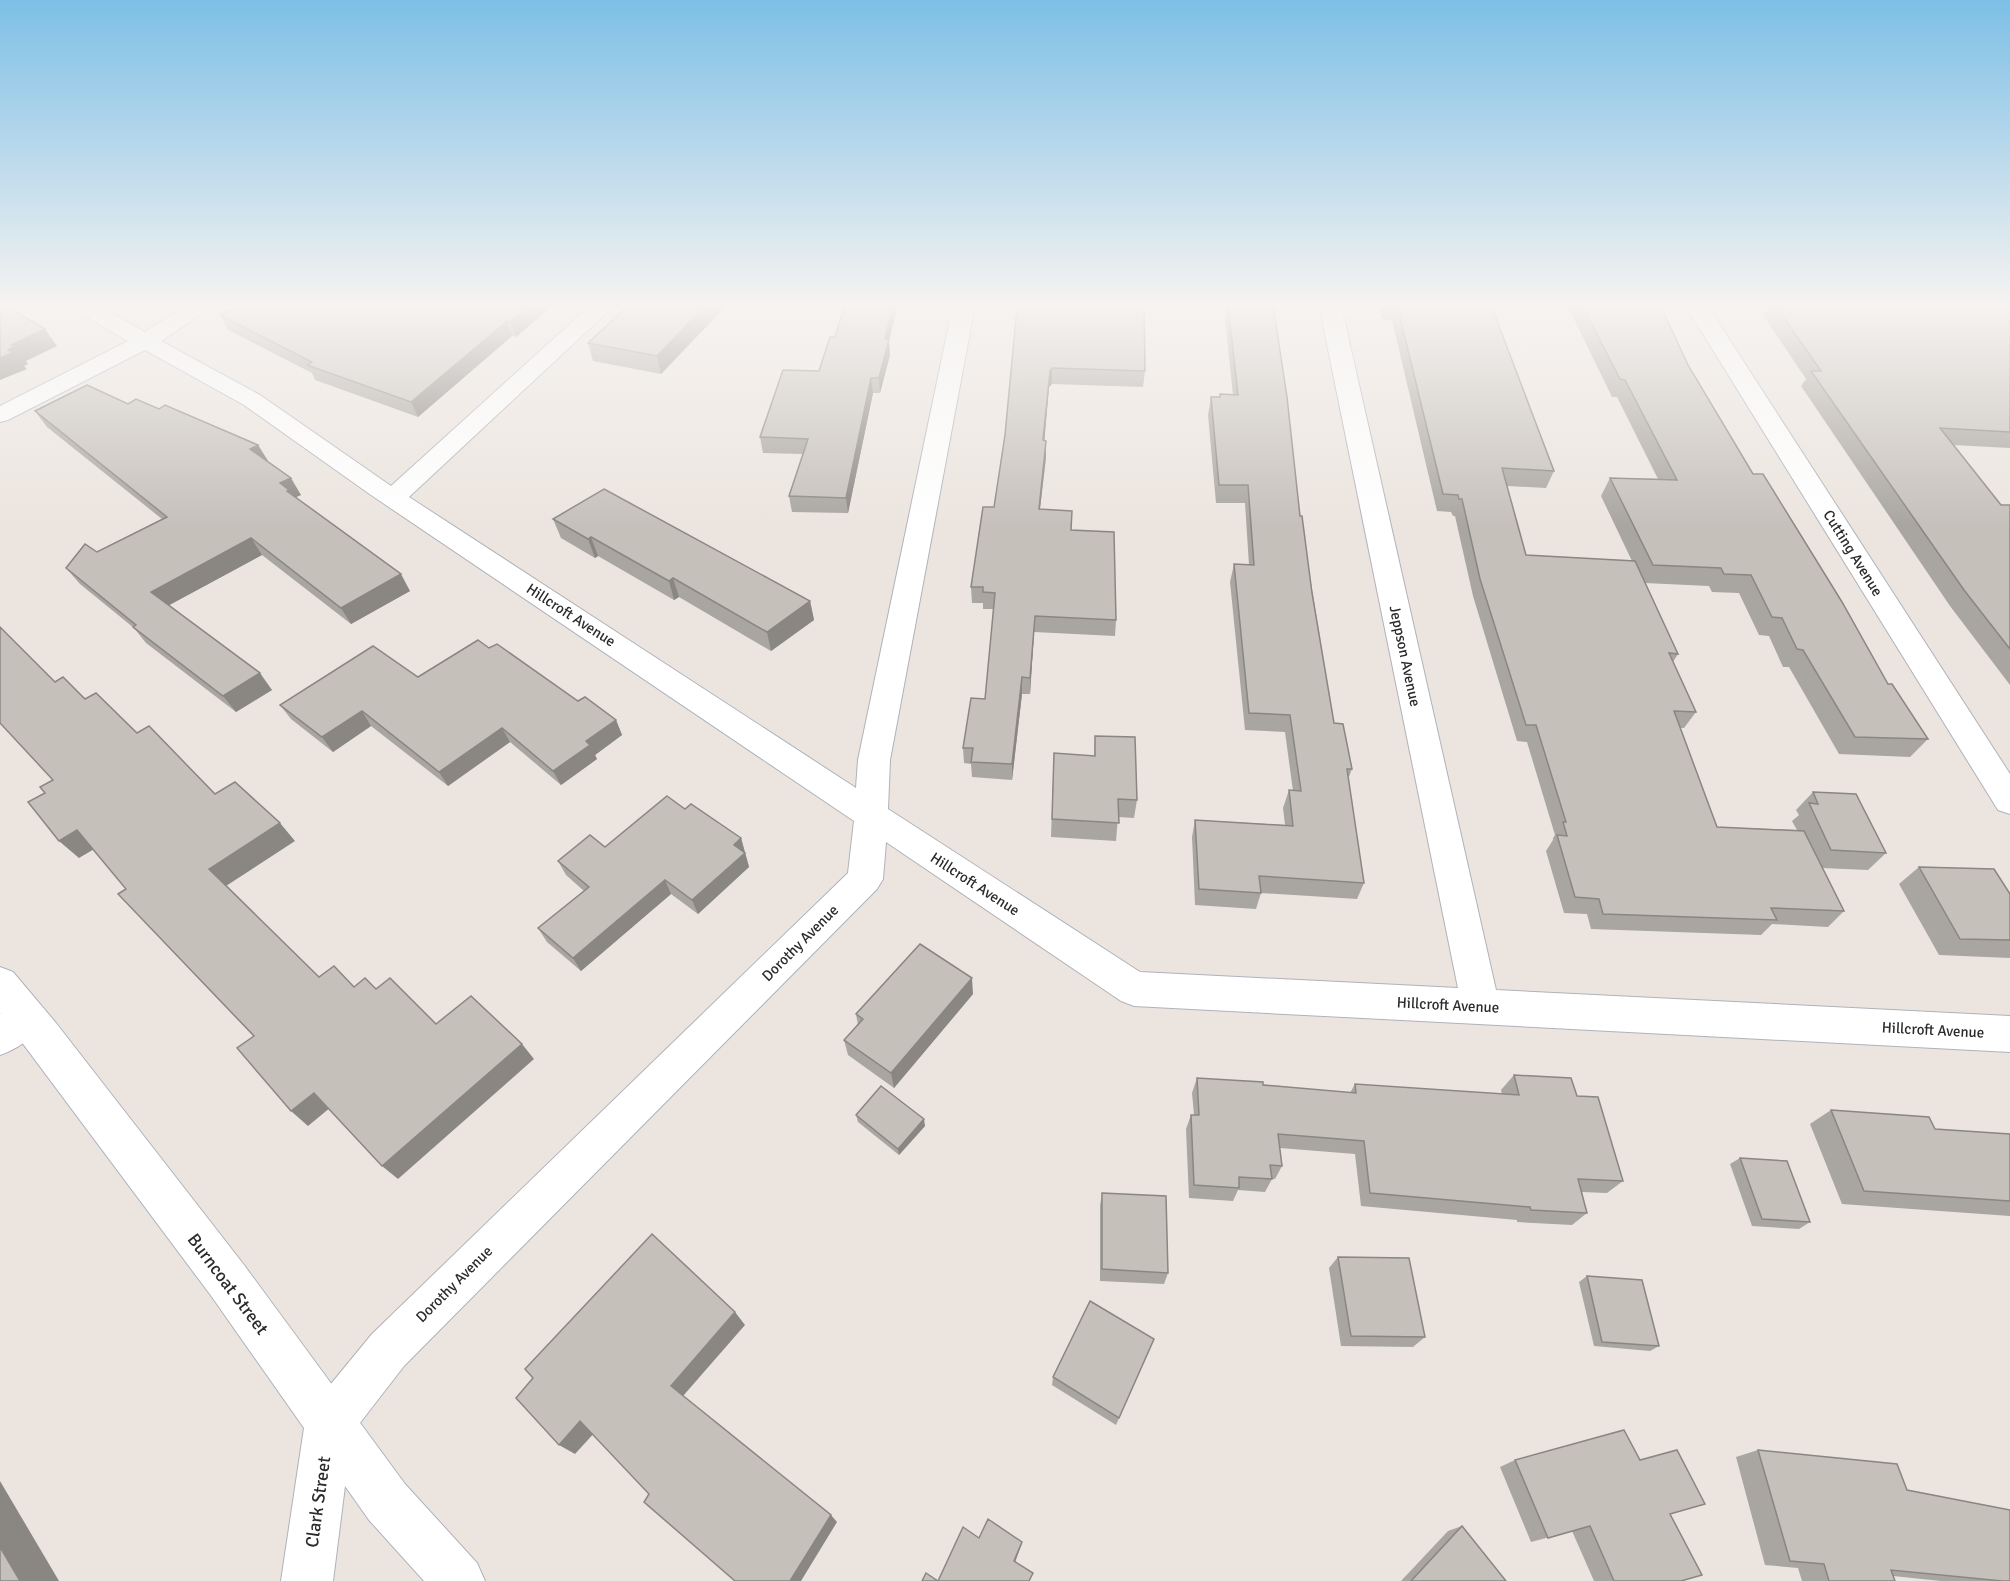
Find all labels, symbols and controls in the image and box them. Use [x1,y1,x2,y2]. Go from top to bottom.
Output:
street label: Cutting Avenue [1819,507,1887,599]
street label: Hillcroft Avenue [523,579,619,651]
street label: Jeppson Avenue [1385,604,1425,708]
street label: Hillcroft Avenue [927,848,1023,920]
street label: Dorothy Avenue [758,901,842,985]
street label: Hillcroft Avenue [1396,993,1500,1017]
street label: Hillcroft Avenue [1881,1018,1985,1042]
street label: Burncoat Street [183,1229,273,1339]
street label: Dorothy Avenue [412,1242,496,1326]
street label: Clark Street [301,1455,335,1549]

